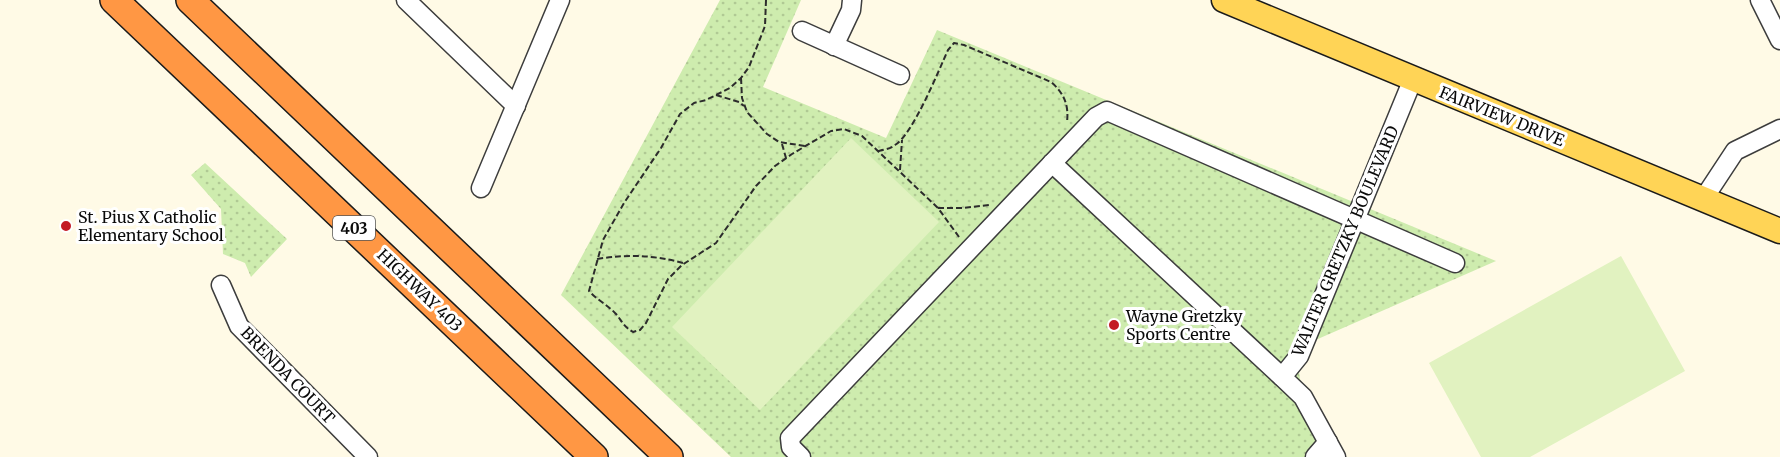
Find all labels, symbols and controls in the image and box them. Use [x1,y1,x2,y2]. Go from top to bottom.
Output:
street label: FAIRVIEW DRIVE [1436,82,1568,151]
street label: WALTER GRETZKY BOULEVARD [1287,123,1403,360]
place label: St. Pius X Catholic Elementary School [78,207,224,245]
road number: 403 [333,216,375,240]
marker: St. Pius X Catholic Elementary School [59,219,73,233]
street label: HIGHWAY 403 [373,244,467,336]
place label: Wayne Gretzky Sports Centre [1125,306,1243,344]
marker: Wayne Gretzky Sports Centre [1107,318,1121,332]
street label: BRENDA COURT [237,322,339,428]

